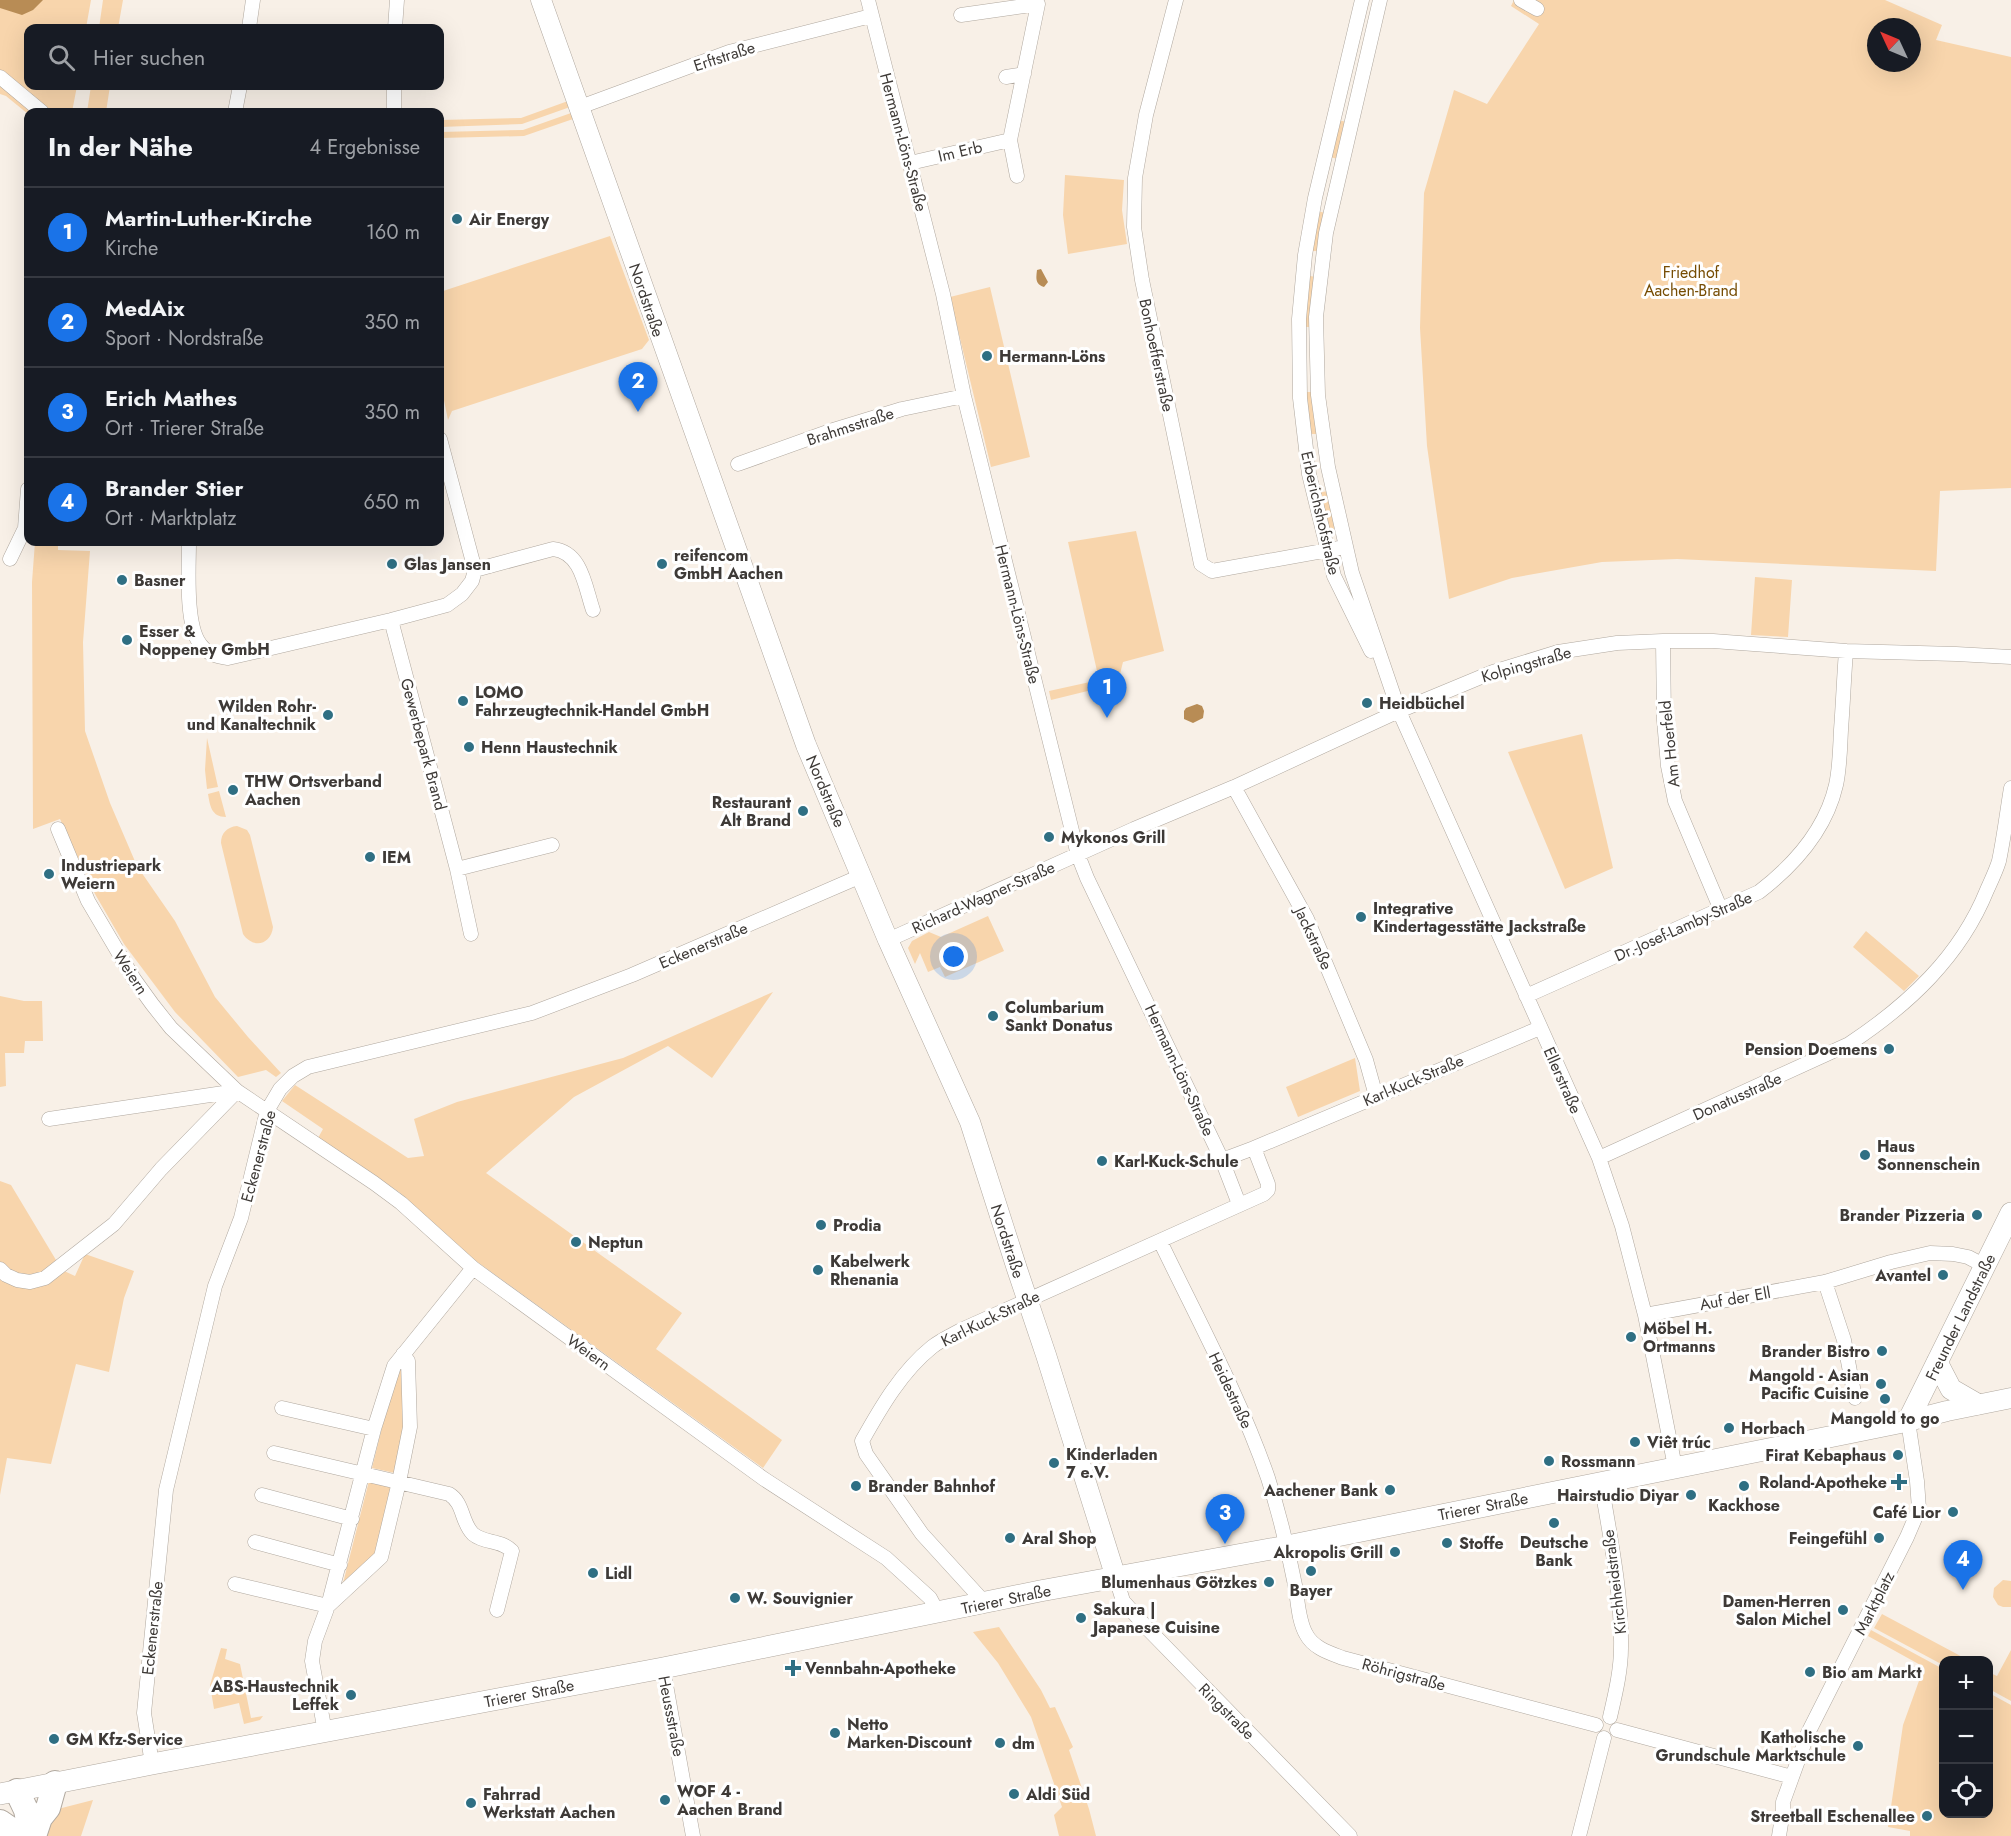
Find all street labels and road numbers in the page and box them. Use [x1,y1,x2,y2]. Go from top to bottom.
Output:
street label: Erftstraße [690,36,758,77]
street label: Hermann-Löns-Straße [874,70,933,214]
street label: Im Erb [936,135,984,168]
street label: Nordstraße [623,260,670,340]
street label: Bonhoefferstraße [1133,296,1180,414]
street label: Brahmsstraße [804,402,897,451]
street label: Erberichshofstraße [1295,449,1346,577]
street label: Hermann-Löns-Straße [989,542,1046,686]
street label: Kolpingstraße [1478,641,1574,688]
street label: Gewerbepark Brand [395,676,452,813]
street label: Am Hoerfeld [1653,699,1686,789]
street label: Nordstraße [800,751,851,831]
street label: Richard-Wagner-Straße [908,856,1058,939]
street label: Dr.-Josef-Lamby-Straße [1611,886,1756,967]
street label: Jackstraße [1288,901,1338,973]
street label: Eckenerstraße [655,916,751,974]
street label: Weiern [108,945,154,999]
street label: Hermann-Löns-Straße [1139,1001,1220,1140]
street label: Ellerstraße [1538,1043,1587,1117]
street label: Karl-Kuck-Straße [1359,1049,1467,1112]
street label: Donatusstraße [1689,1067,1785,1126]
street label: Eckenerstraße [235,1108,282,1205]
street label: Nordstraße [985,1201,1030,1281]
street label: Freunder Landstraße [1920,1250,2001,1385]
street label: Auf der Ell [1698,1281,1772,1316]
street label: Karl-Kuck-Straße [937,1285,1044,1352]
street label: Weiern [562,1329,615,1376]
street label: Heidestraße [1203,1348,1258,1432]
street label: Trierer Straße [1436,1487,1530,1526]
street label: Kirchheidstraße [1597,1528,1632,1636]
street label: Marktplatz [1849,1567,1901,1639]
street label: Trierer Straße [959,1579,1053,1620]
street label: Eckenerstraße [136,1580,169,1676]
street label: Röhrigstraße [1360,1652,1448,1697]
street label: Trierer Straße [482,1674,576,1713]
street label: Heussstraße [652,1674,691,1758]
street label: Ringstraße [1193,1678,1260,1745]

